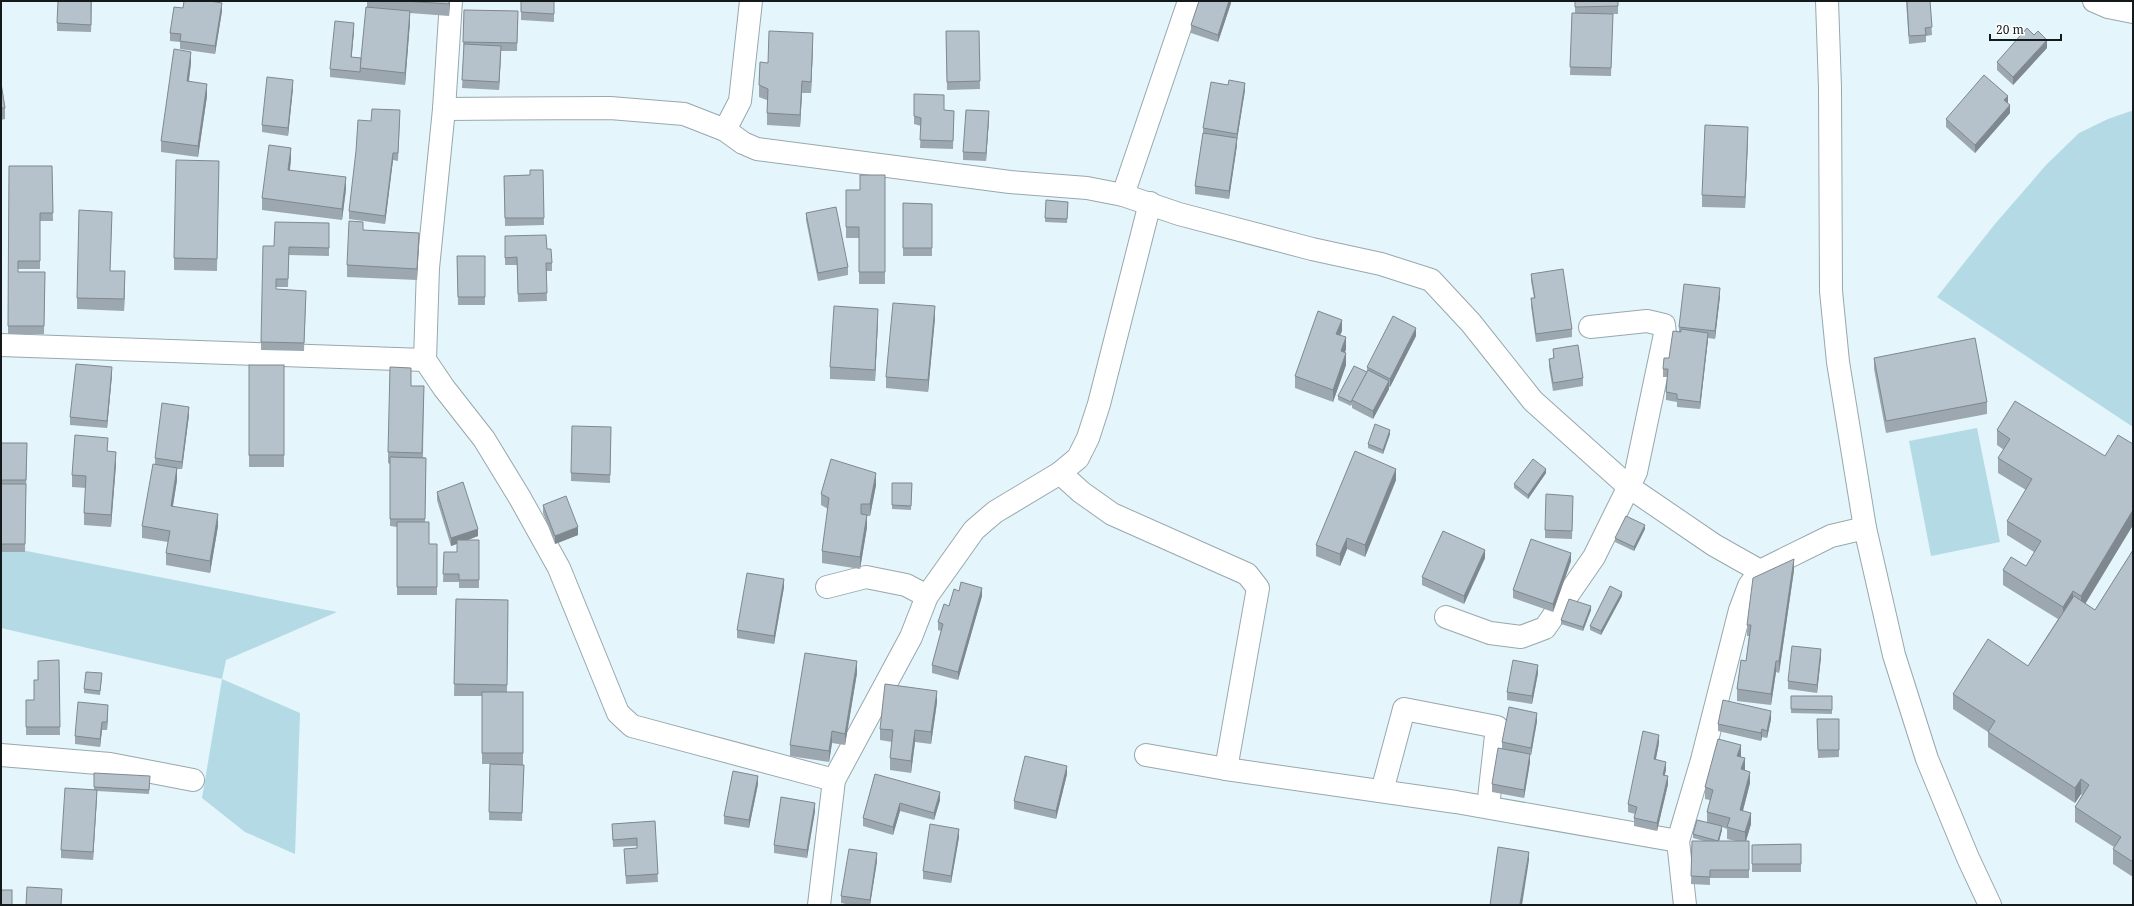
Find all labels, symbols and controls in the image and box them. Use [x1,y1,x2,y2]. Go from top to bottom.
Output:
scale bar [1990,16,2061,42]
text: 20 m [1996,21,2024,38]

